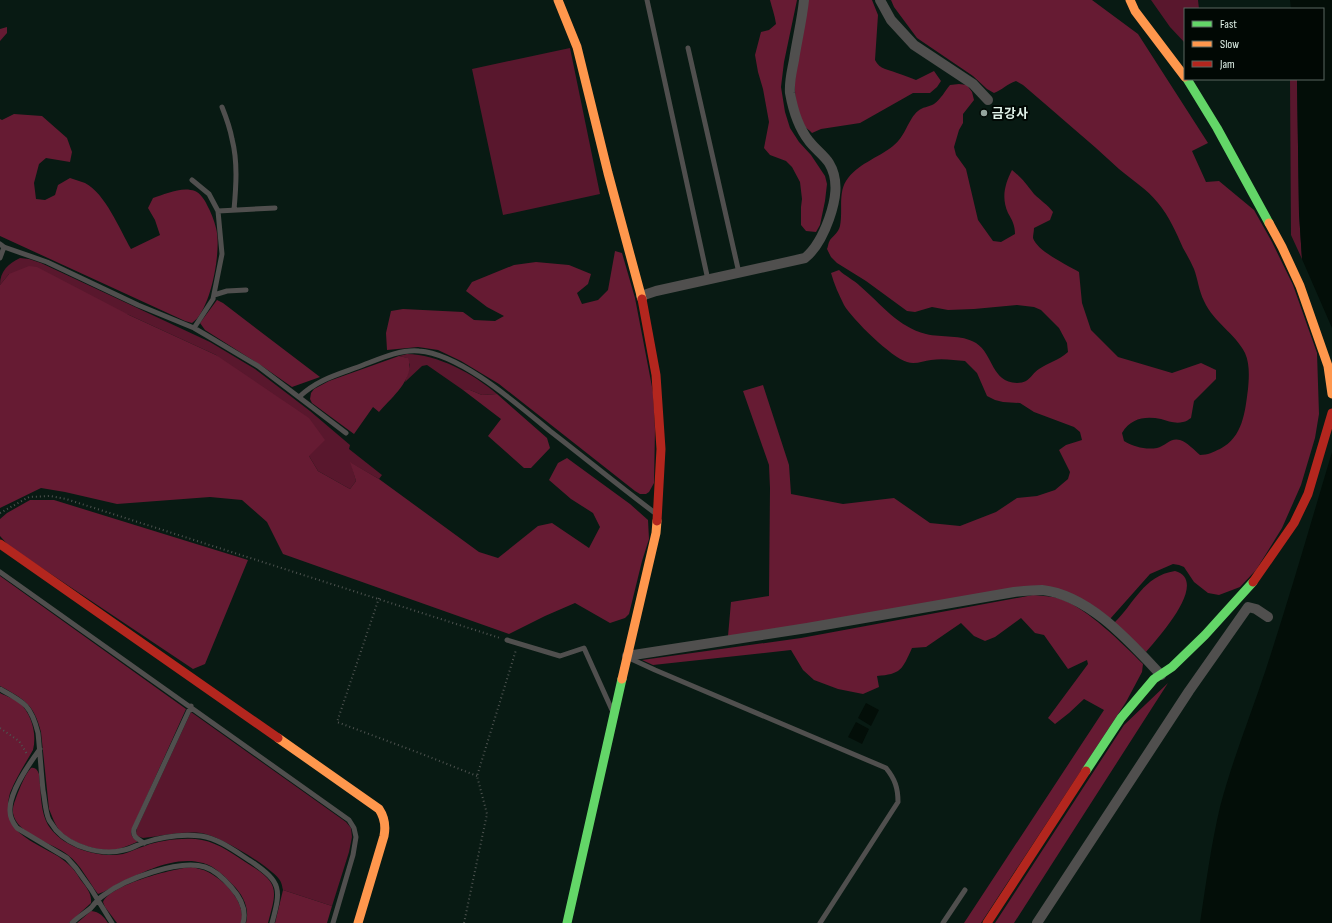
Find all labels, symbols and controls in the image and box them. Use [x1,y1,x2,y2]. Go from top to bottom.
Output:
legend [1184,8,1324,80]
text: Fast [1220,17,1237,32]
text: Slow [1220,37,1239,52]
text: Jam [1219,57,1235,72]
place label: 금강사 [992,106,1028,122]
marker: 금강사 [979,108,989,118]

